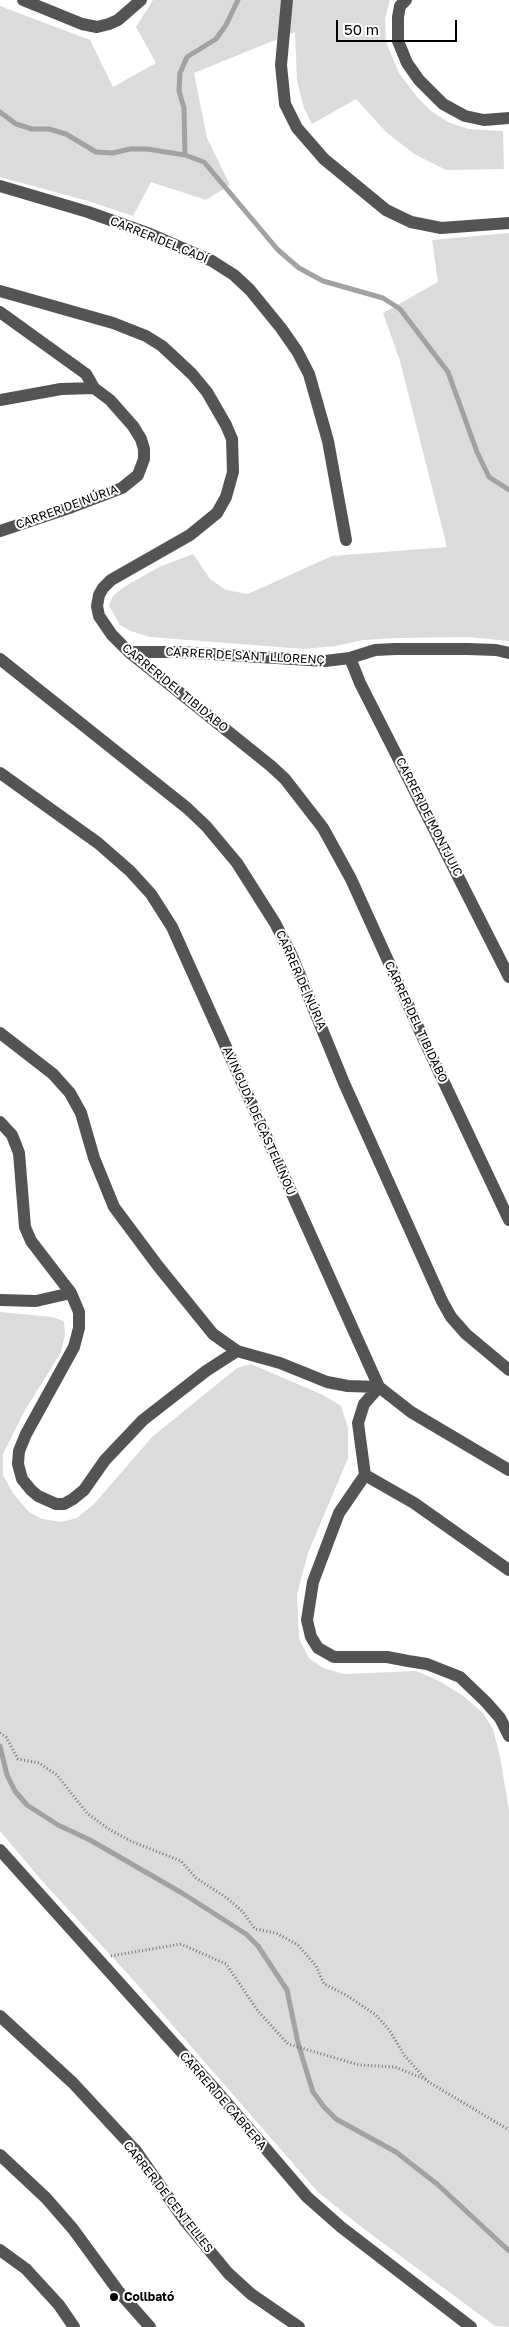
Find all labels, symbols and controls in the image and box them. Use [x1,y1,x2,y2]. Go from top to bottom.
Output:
scale bar [339,10,460,42]
text: 50 m [344,20,379,38]
street label: CARRER DEL CADÍ [108,214,210,266]
street label: CARRER DE NÚRIA [14,482,120,532]
street label: CARRER DEL TIBIDABO [119,641,231,735]
street label: CARRER DE SANT LLORENÇ [165,645,325,667]
street label: CARRER DE MONTJUIC [393,755,465,879]
street label: CARRER DE NÚRIA [273,928,329,1032]
street label: CARRER DEL TIBIDABO [381,959,451,1085]
street label: AVINGUDA DE CASTELLNOU [220,1044,298,1198]
street label: CARRER DE CABRERA [177,2049,269,2153]
street label: CARRER DE CENTELLES [120,2138,216,2256]
place label: Collbató [124,2290,174,2304]
marker: Collbató [108,2291,120,2303]

